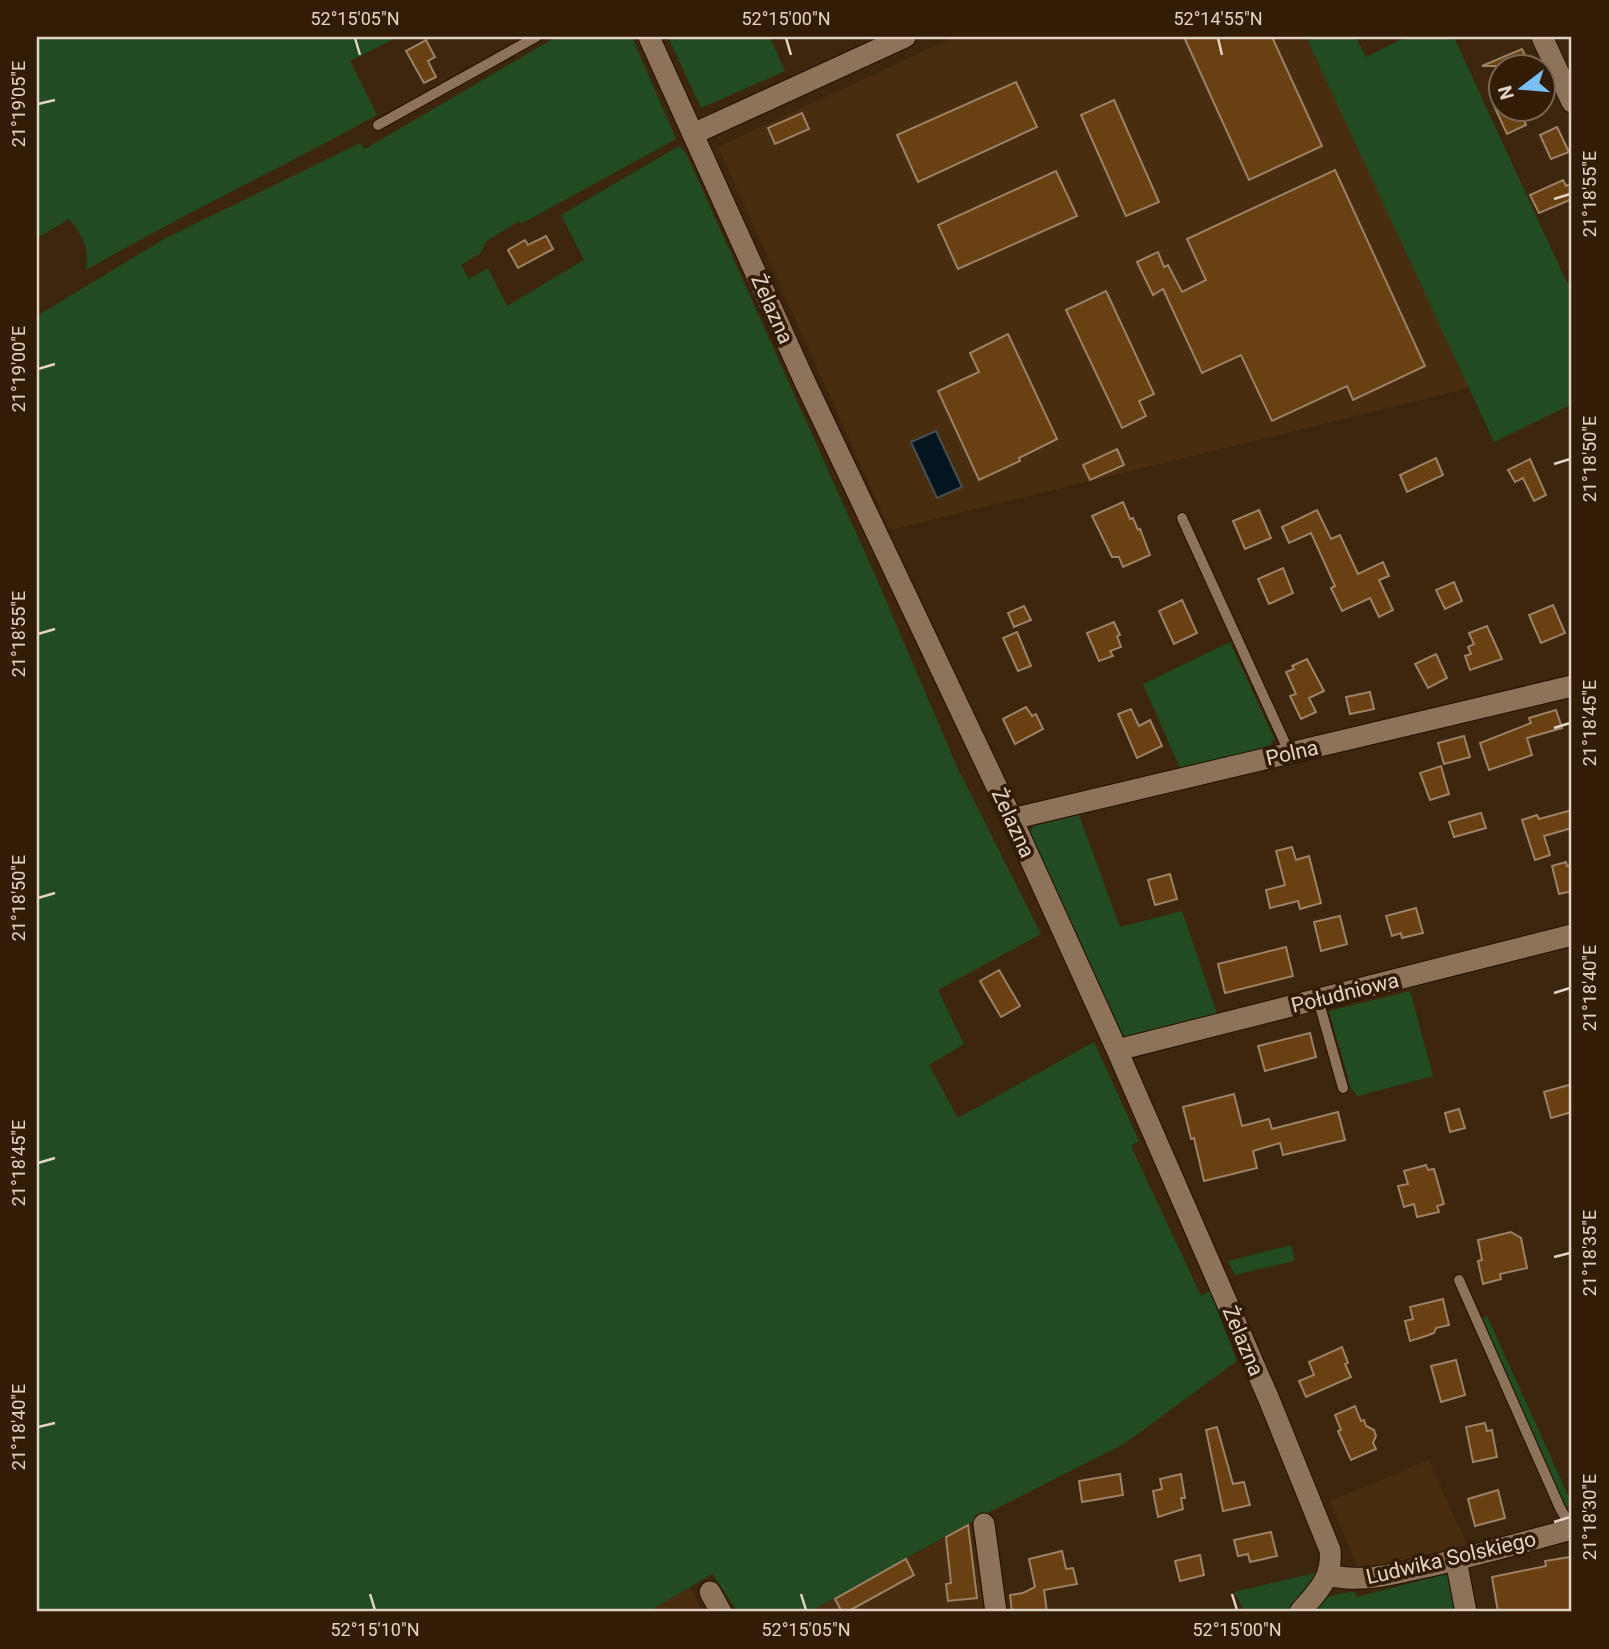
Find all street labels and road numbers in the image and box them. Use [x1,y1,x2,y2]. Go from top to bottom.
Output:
street label: Żelazna [746,271,798,347]
street label: Polna [1263,735,1321,771]
street label: Żelazna [987,785,1039,861]
street label: Południowa [1289,968,1401,1018]
street label: Żelazna [1218,1302,1268,1380]
street label: Ludwika Solskiego [1364,1527,1538,1589]

